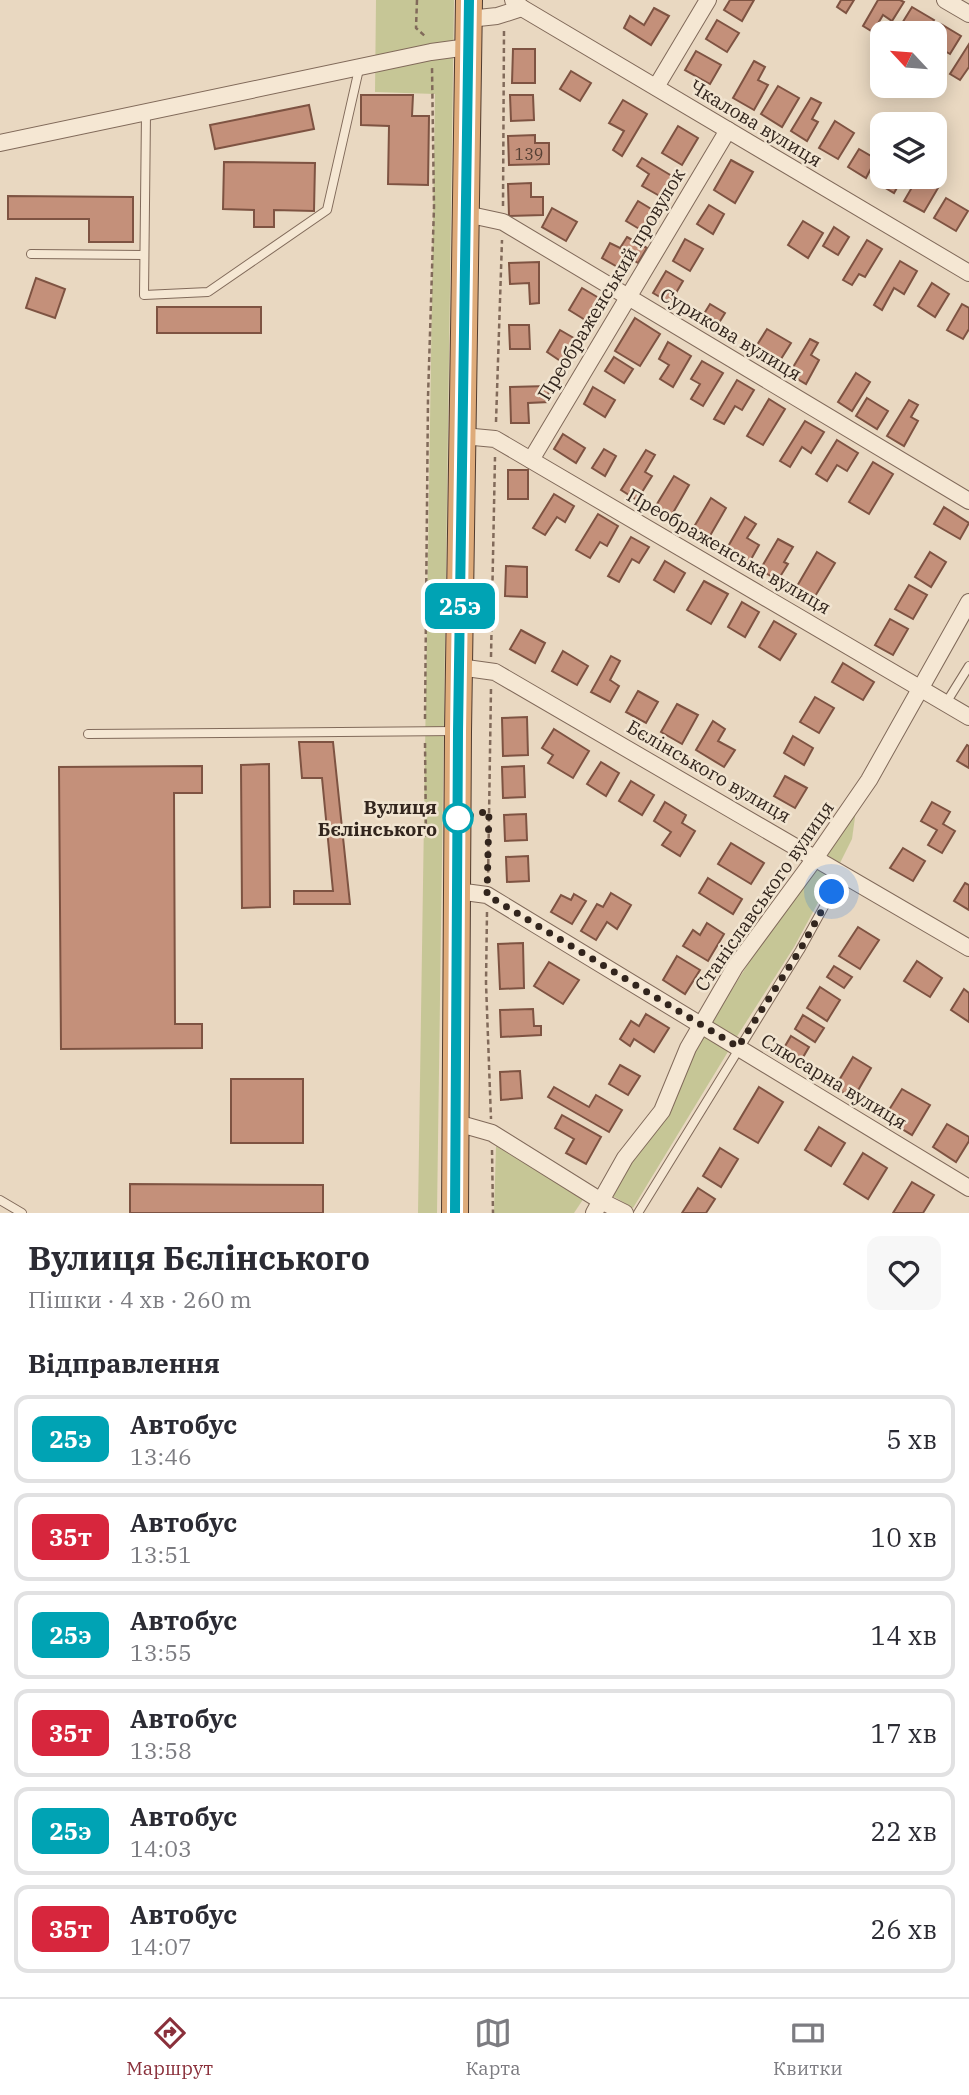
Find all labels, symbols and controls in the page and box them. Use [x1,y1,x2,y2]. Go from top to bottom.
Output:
north arrow [870,21,947,98]
map controls [870,21,947,189]
street label: Чкалова вулиця [685,74,827,172]
button: layers [870,112,947,189]
house number: 139 [515,144,543,164]
street label: Преображенський провулок [532,164,690,404]
street label: Сурикова вулиця [656,282,806,386]
street label: Преображенська вулиця [623,483,835,619]
line badge: 25э [420,583,500,629]
text: 25э [439,590,481,622]
street label: Бєлінського вулиця [623,714,795,828]
place label: Вулиця Бєлінського [318,795,437,841]
street label: Станіславського вулиця [689,796,839,996]
marker: Вулиця Бєлінського [443,803,473,833]
your location [814,874,849,909]
street label: Слюсарна вулиця [757,1028,911,1134]
text: Вулиця Бєлінського [28,1236,370,1279]
button: heart [867,1236,941,1310]
text: Пішки · 4 хв · 260 m [28,1284,252,1314]
text: Відправлення [28,1346,220,1380]
text: Автобус [130,1407,237,1441]
text: 5 хв [886,1422,937,1456]
text: 25э [49,1423,92,1455]
text: 13:46 [130,1441,192,1471]
text: Автобус [130,1505,237,1539]
text: 10 хв [871,1520,937,1554]
text: 35т [49,1521,92,1553]
text: 13:51 [130,1539,192,1569]
text: Автобус [130,1603,237,1637]
text: 14 хв [871,1618,937,1652]
text: 25э [49,1619,92,1651]
text: 13:55 [130,1637,192,1667]
text: Автобус [130,1701,237,1735]
text: 17 хв [871,1716,937,1750]
text: 35т [49,1717,92,1749]
text: 13:58 [130,1735,192,1765]
text: Автобус [130,1799,237,1833]
text: 22 хв [871,1814,937,1848]
text: 25э [49,1815,92,1847]
text: 14:03 [130,1833,192,1863]
text: Автобус [130,1897,237,1931]
text: 26 хв [871,1912,937,1946]
text: 35т [49,1913,92,1945]
text: 14:07 [130,1931,192,1961]
tab: Маршрут [126,2014,213,2080]
tab: Карта [466,2014,521,2080]
tab: Квитки [773,2014,843,2080]

